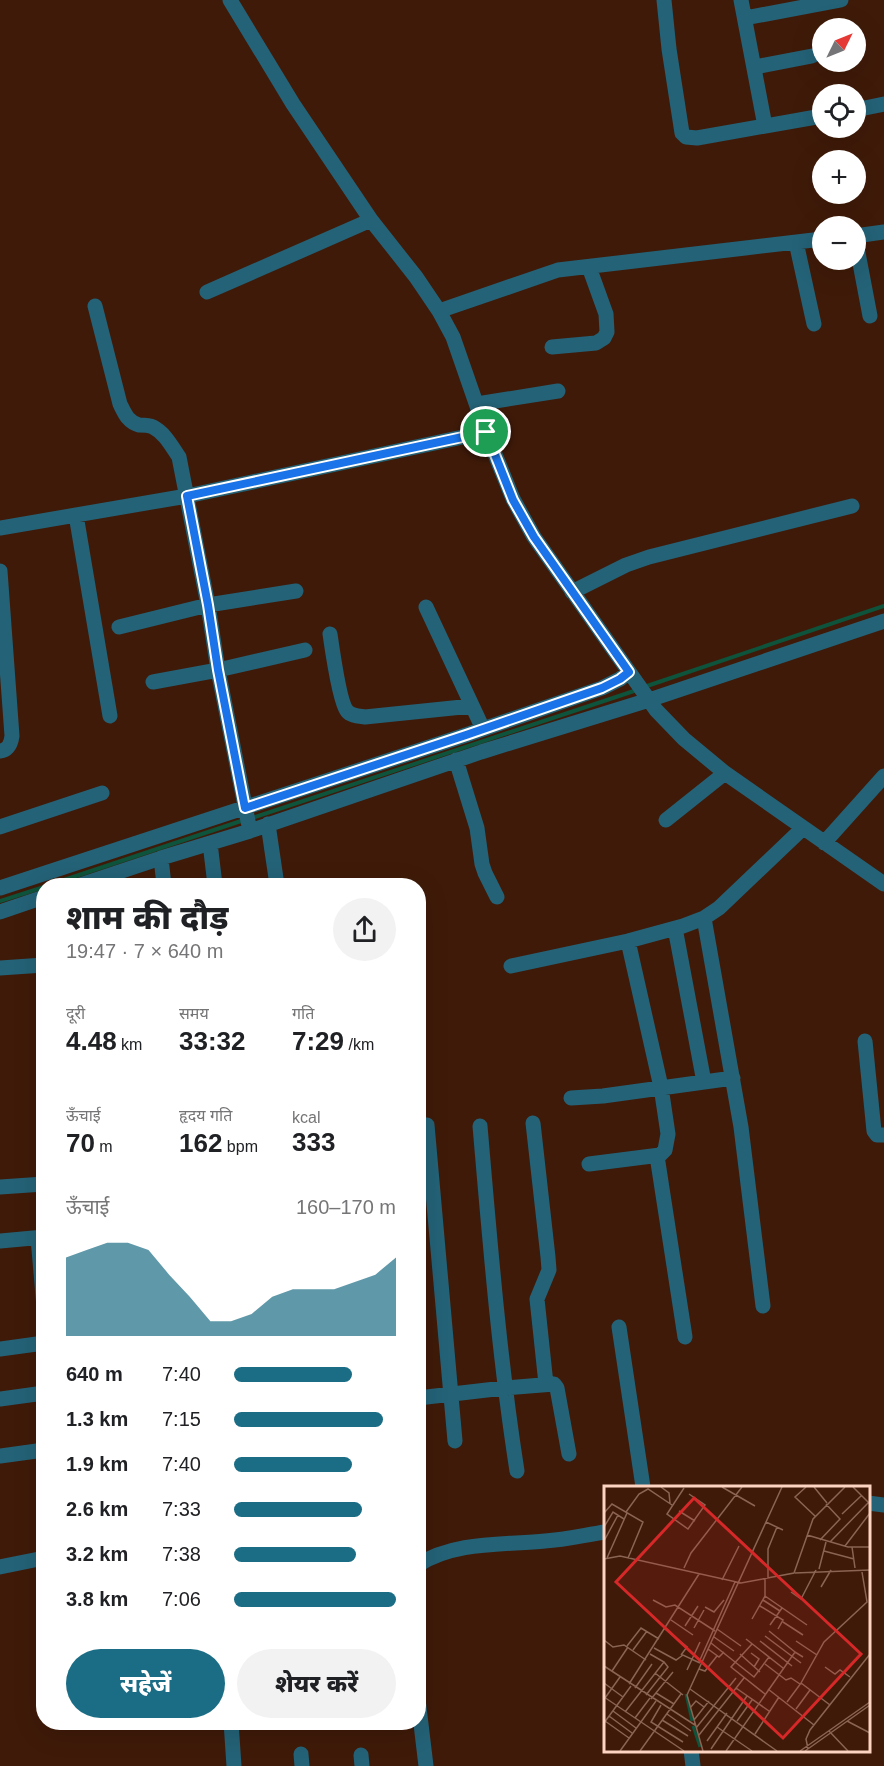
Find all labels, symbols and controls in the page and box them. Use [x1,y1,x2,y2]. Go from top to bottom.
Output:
north arrow [812,18,866,72]
map controls [812,18,866,270]
button: locate [812,84,866,138]
button: + [812,150,866,204]
button: − [812,216,866,270]
pin [460,406,511,457]
icon: arrive [469,415,502,448]
button: share [333,898,396,961]
text: शाम की दौड़ [66,899,228,936]
text: 19:47 · 7 × 640 m [66,940,223,962]
text: दूरी [66,1005,85,1022]
text: समय [179,1005,209,1022]
text: गति [292,1005,314,1022]
text: 4.48 [66,1026,117,1056]
text: 33:32 [179,1026,246,1056]
text: 7:29 [292,1026,344,1056]
text: km [117,1036,142,1053]
text: /km [344,1036,374,1053]
text: ऊँचाई [66,1107,101,1124]
text: हृदय गति [179,1107,232,1124]
text: kcal [292,1109,320,1126]
text: 333 [292,1127,335,1157]
text: 70 [66,1128,95,1158]
text: 162 [179,1128,222,1158]
text: m [95,1138,113,1155]
text: bpm [222,1138,258,1155]
text: ऊँचाई [66,1196,109,1218]
text: 160–170 m [296,1196,396,1218]
text: 640 m [66,1363,123,1385]
text: 7:40 [162,1363,201,1385]
text: 1.3 km [66,1408,128,1430]
text: 7:15 [162,1408,201,1430]
text: 1.9 km [66,1453,128,1475]
text: 7:40 [162,1453,201,1475]
inset map [604,1486,869,1751]
text: 2.6 km [66,1498,128,1520]
text: 7:33 [162,1498,201,1520]
text: 3.2 km [66,1543,128,1565]
text: 7:38 [162,1543,201,1565]
text: 3.8 km [66,1588,128,1610]
text: 7:06 [162,1588,201,1610]
button: सहेजें [66,1649,225,1718]
button: शेयर करें [237,1649,396,1718]

